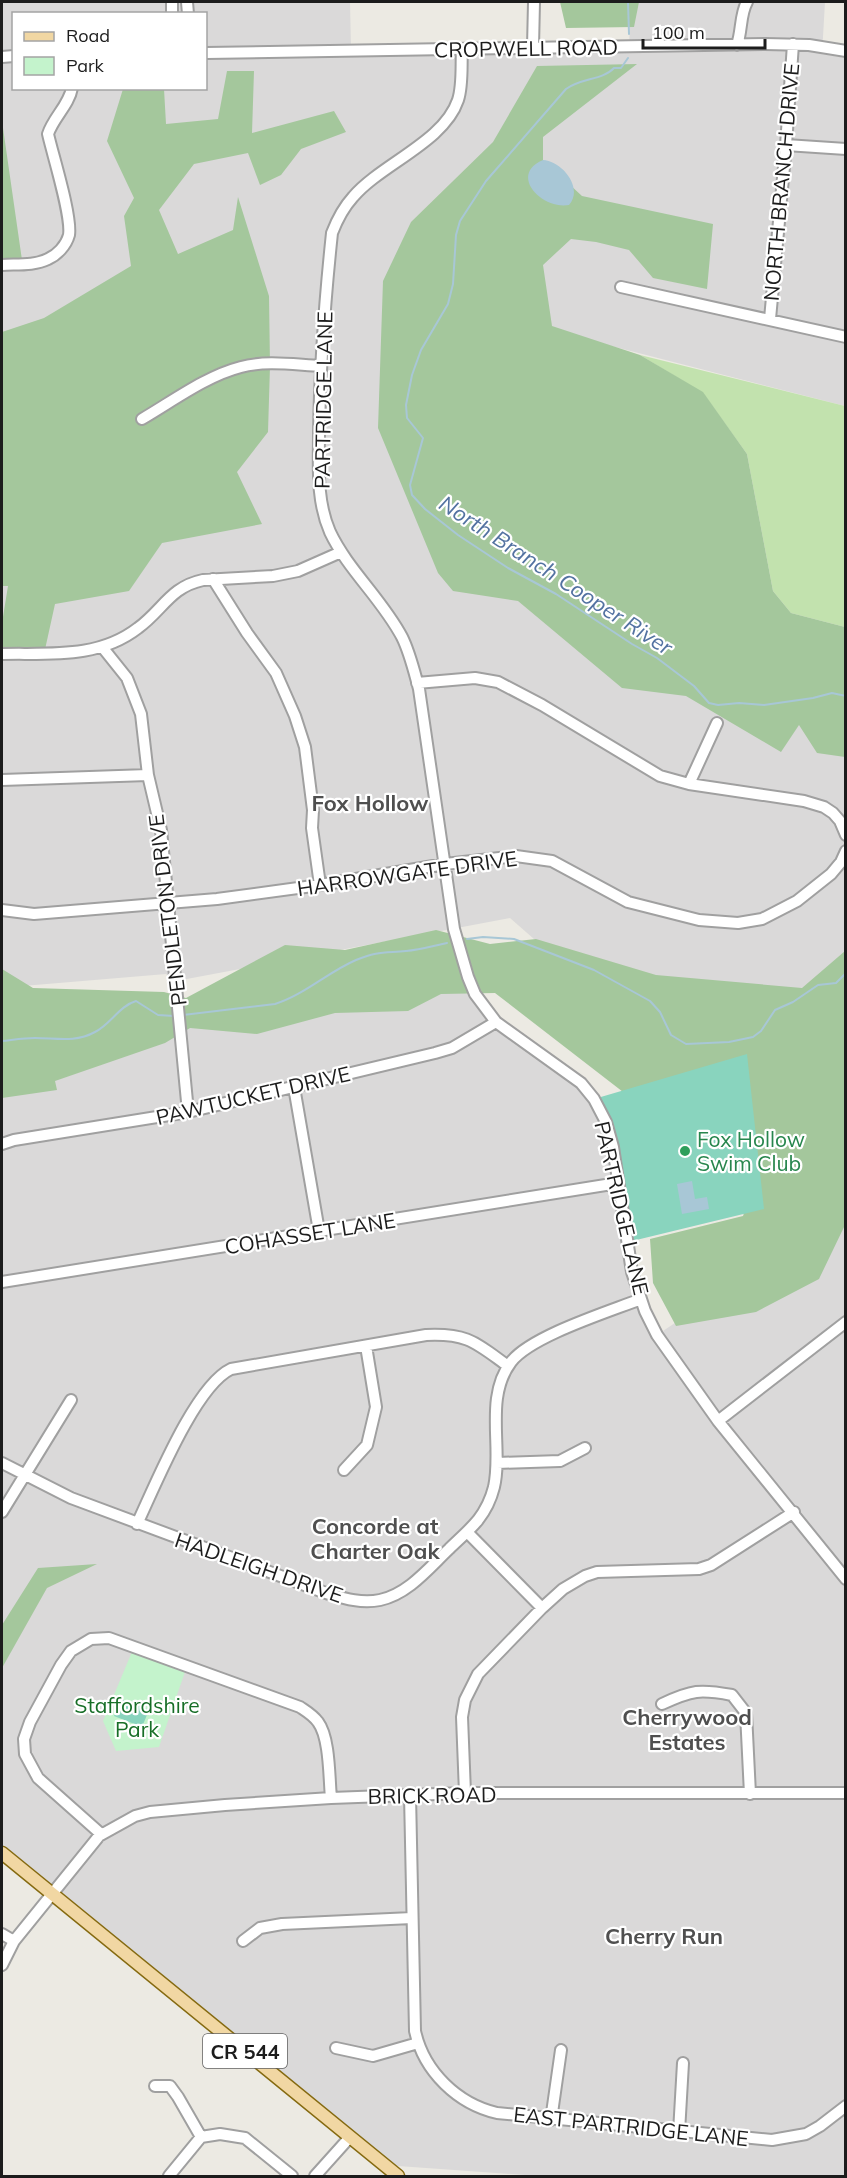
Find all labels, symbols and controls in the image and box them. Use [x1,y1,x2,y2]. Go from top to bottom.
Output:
legend [12,12,207,90]
scale bar [643,12,764,50]
text: 100 m [652,21,705,44]
text: Road [66,24,110,47]
street label: CROPWELL ROAD [434,33,618,63]
text: Park [66,54,105,77]
street label: NORTH BRANCH DRIVE [758,62,804,302]
street label: PARTRIDGE LANE [308,311,338,489]
water label: North Branch Cooper River [434,489,679,662]
district label: Fox Hollow [312,789,429,817]
street label: PENDLETON DRIVE [142,813,192,1007]
street label: HARROWGATE DRIVE [295,845,519,901]
street label: PAWTUCKET DRIVE [153,1060,353,1130]
street label: PARTRIDGE LANE [589,1118,655,1298]
place label: Fox Hollow Swim Club [697,1126,805,1176]
marker: Fox Hollow Swim Club [678,1144,692,1158]
street label: COHASSET LANE [223,1207,397,1259]
district label: Concorde at Charter Oak [310,1512,441,1565]
street label: HADLEIGH DRIVE [172,1526,346,1608]
park label: Staffordshire Park [74,1692,200,1742]
district label: Cherrywood Estates [622,1703,752,1756]
street label: BRICK ROAD [367,1781,497,1809]
district label: Cherry Run [605,1922,723,1950]
road number: CR 544 [203,2034,287,2068]
street label: EAST PARTRIDGE LANE [512,2101,750,2151]

